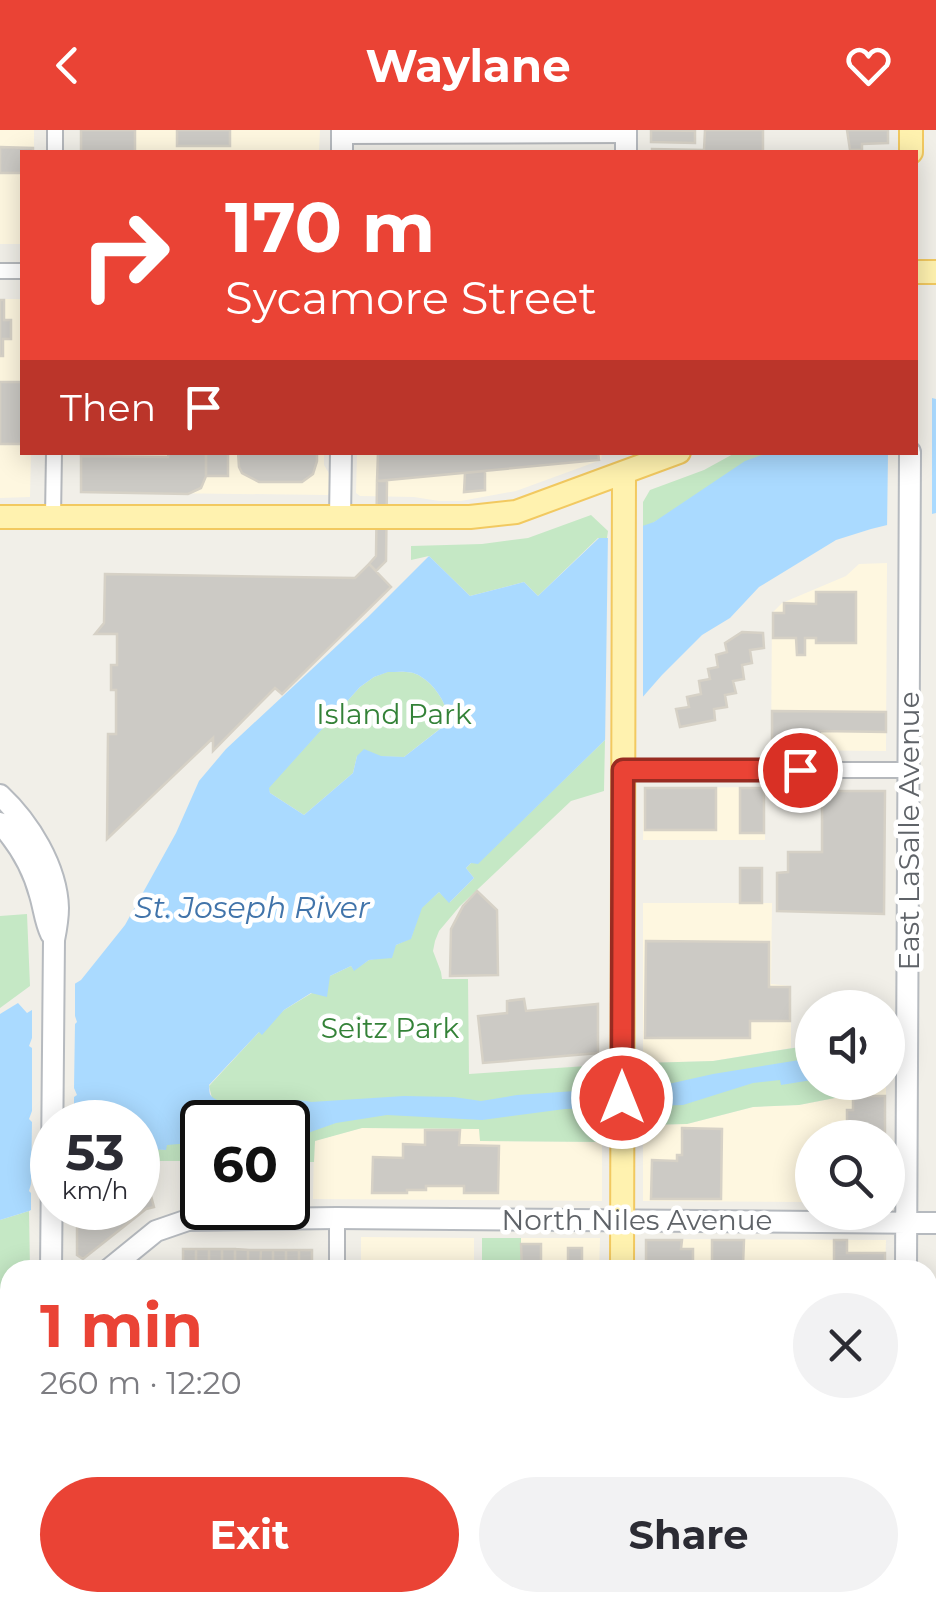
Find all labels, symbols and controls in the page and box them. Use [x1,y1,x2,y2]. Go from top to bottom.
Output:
icon: back [40,38,95,93]
text: Waylane [365,38,571,93]
icon: heart [841,38,896,93]
text: 170 m [225,184,435,270]
icon: right [60,190,190,320]
text: Sycamore Street [225,270,597,325]
icon: arrive [176,380,231,435]
text: Then [60,384,156,431]
street label: East LaSalle Avenue [892,691,926,971]
park label: Island Park [316,697,472,731]
pin [758,728,843,813]
icon: arrive [773,743,828,798]
water label: St. Joseph River [134,889,371,926]
map controls [795,990,905,1230]
button: sound [795,990,905,1100]
park label: Seitz Park [321,1011,459,1045]
position arrow [570,1046,674,1150]
speed limit sign: 60 [180,1100,310,1230]
button: search [795,1120,905,1230]
text: 53 [65,1122,125,1183]
text: km/h [62,1175,128,1205]
street label: North Niles Avenue [501,1203,773,1237]
text: 1 min [40,1289,203,1362]
button: close [793,1293,898,1398]
text: 260 m · 12:20 [40,1363,242,1402]
button: Exit [40,1477,459,1592]
button: Share [479,1477,898,1592]

